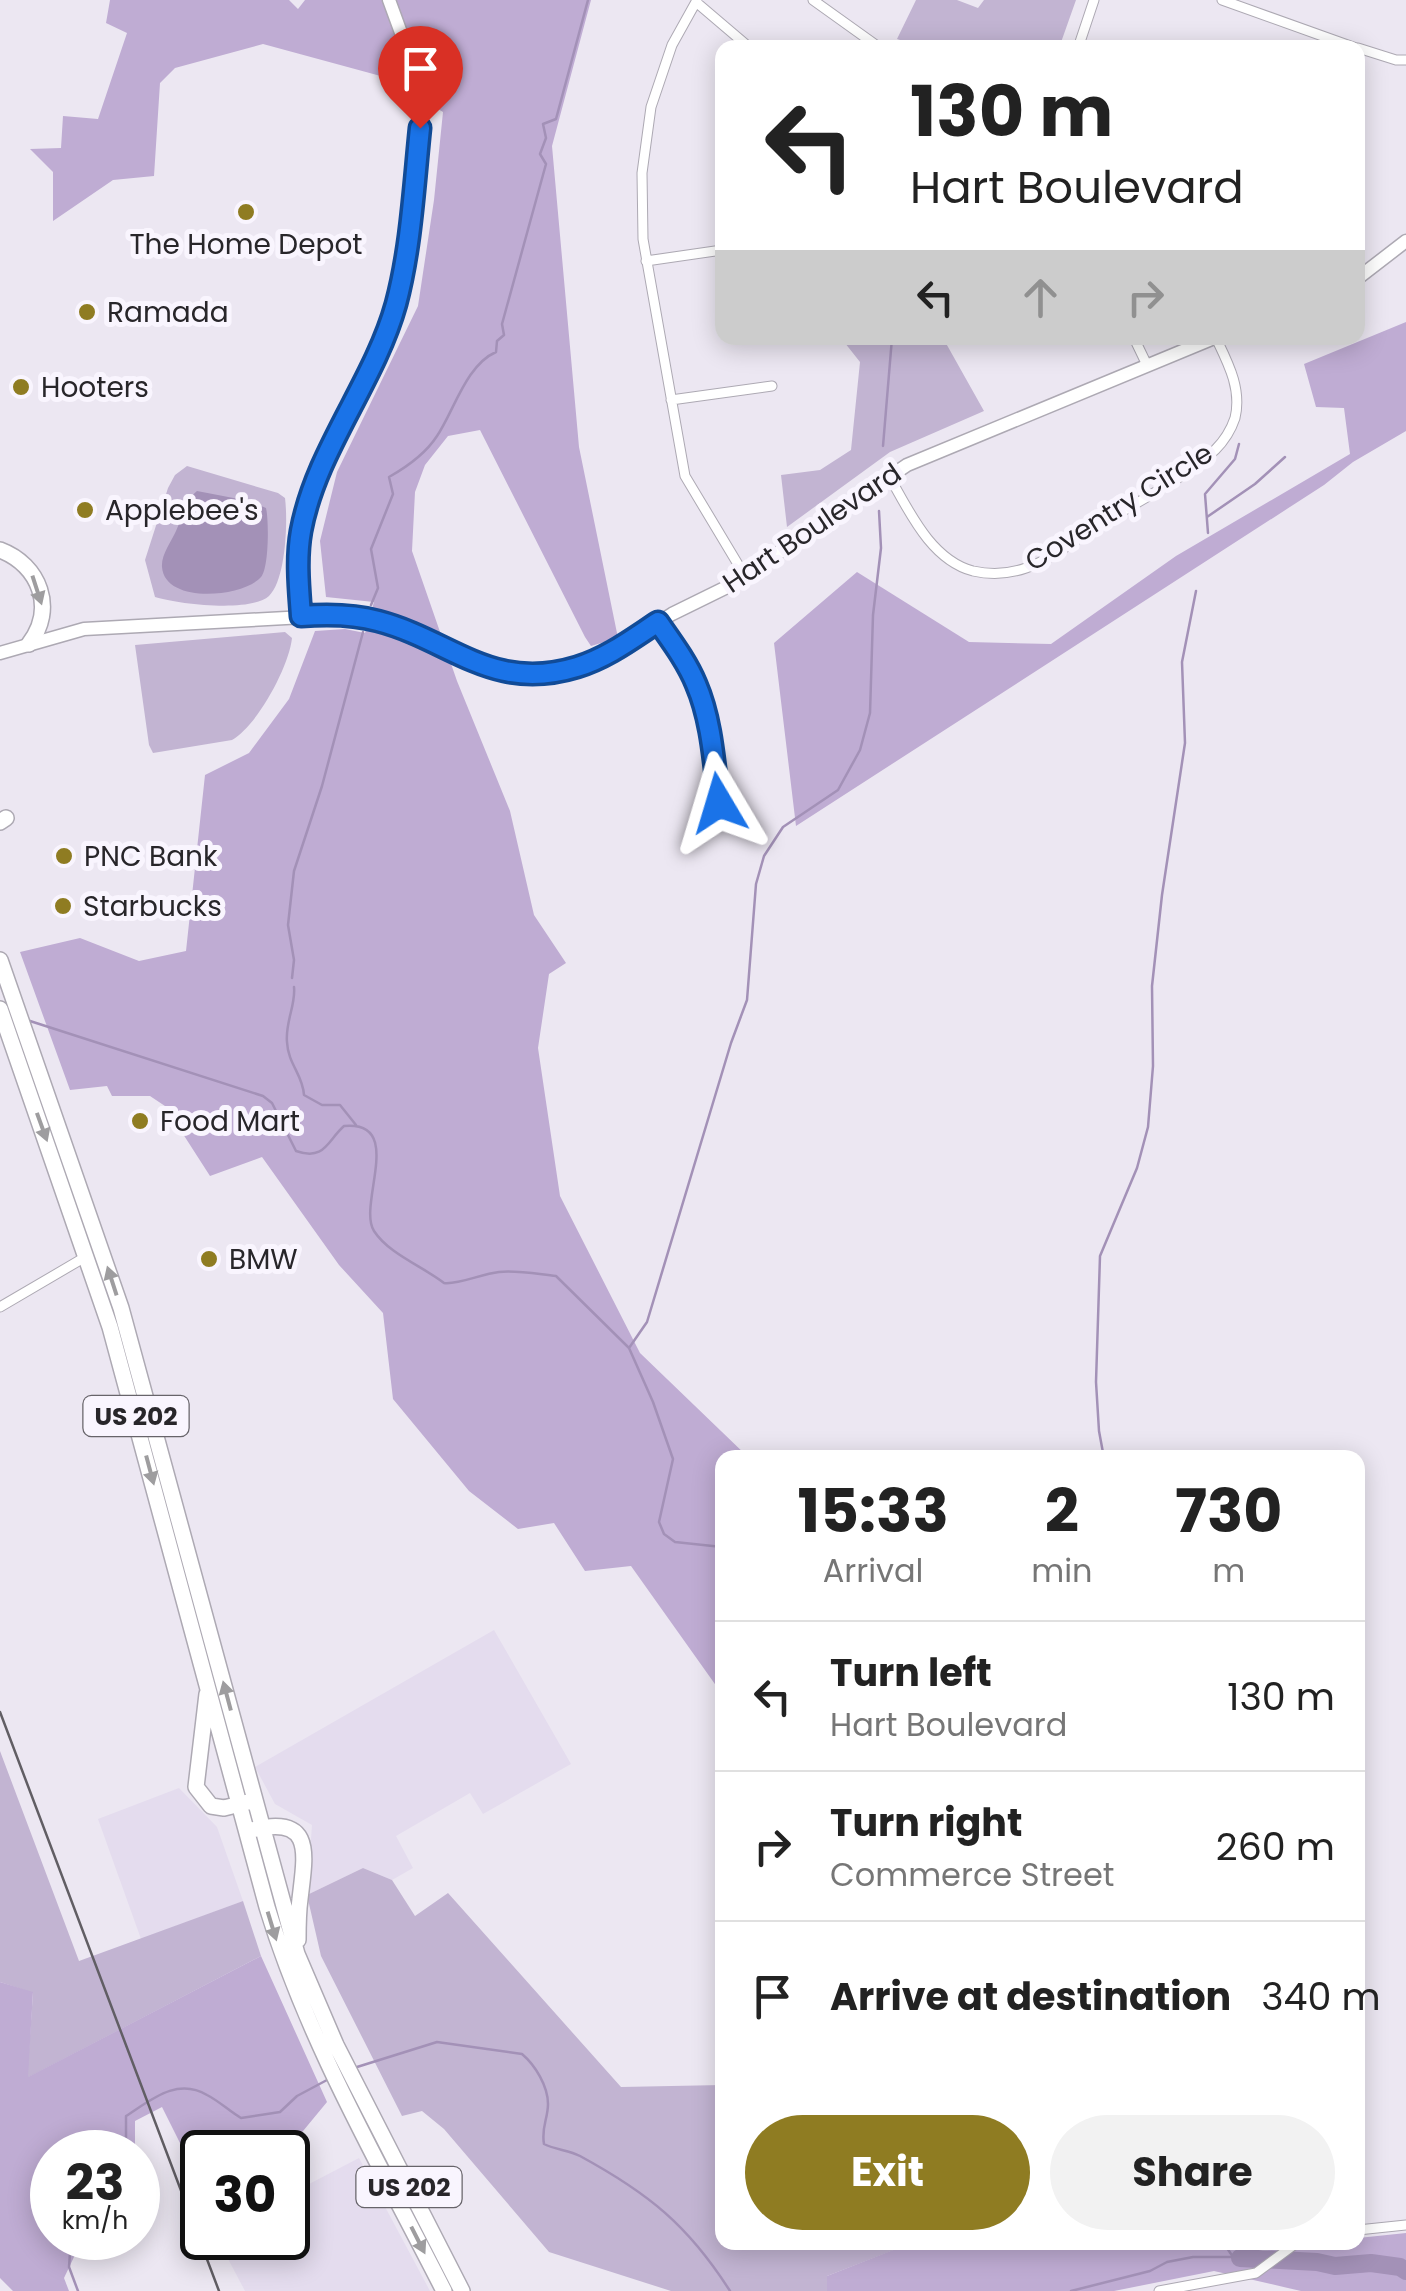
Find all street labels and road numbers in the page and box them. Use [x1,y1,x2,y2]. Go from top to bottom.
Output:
street label: Coventry Circle [1018,434,1220,580]
street label: Hart Boulevard [715,454,909,602]
road number: US 202 [84,1396,188,1436]
road number: US 202 [356,2167,462,2207]

